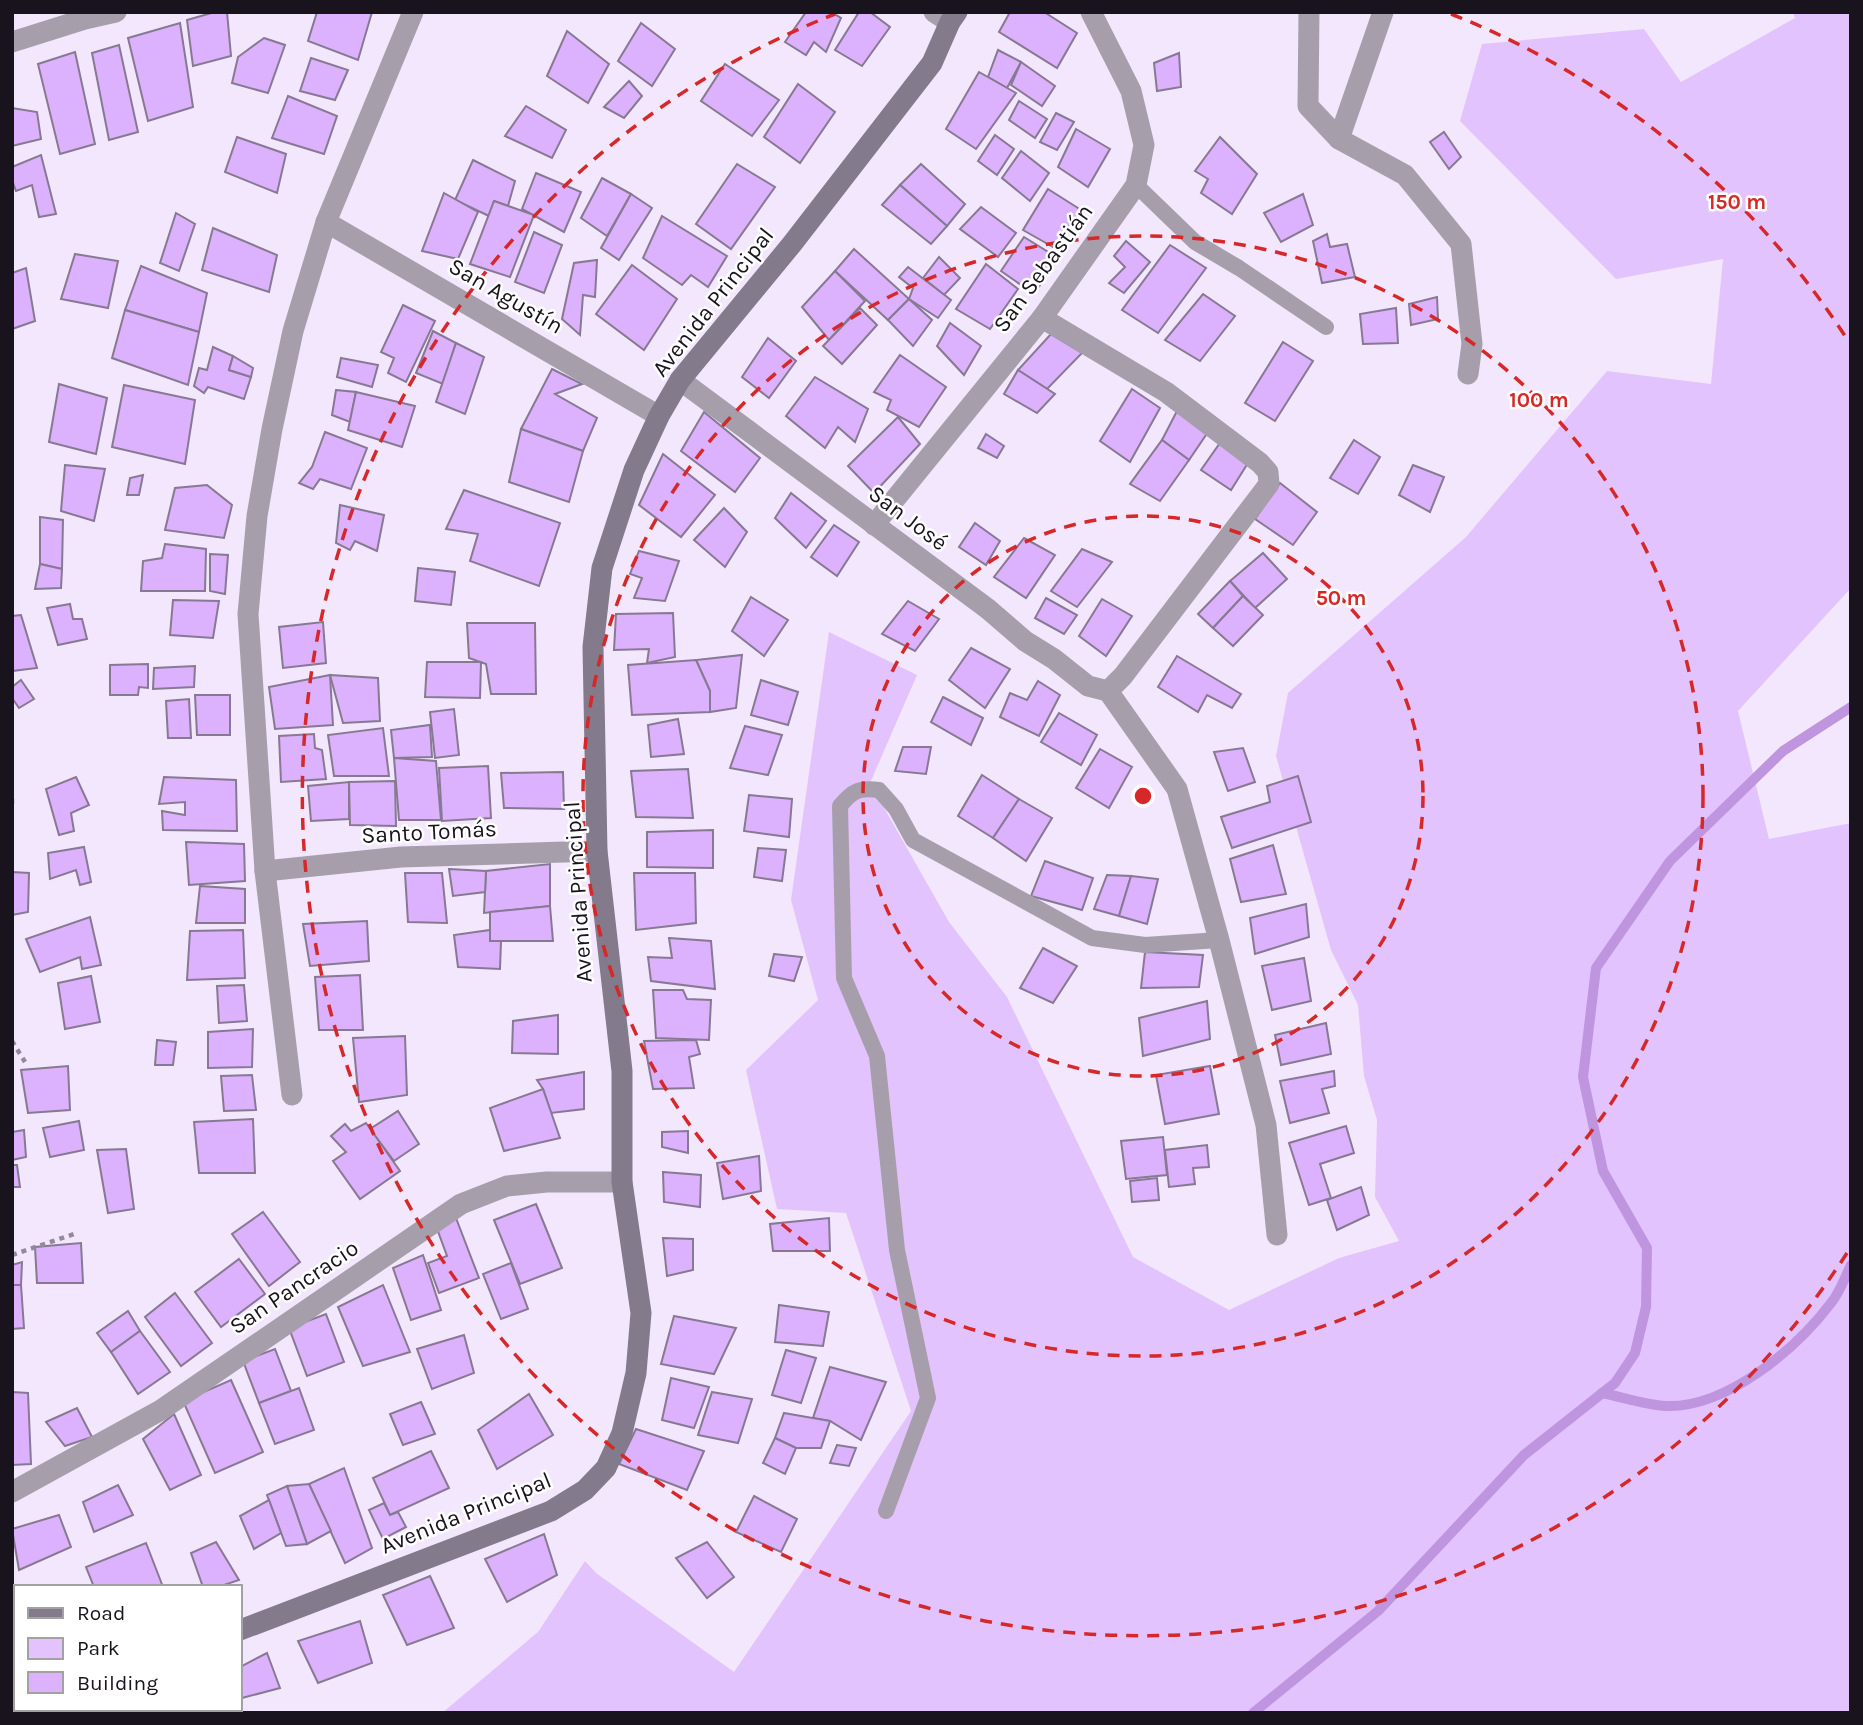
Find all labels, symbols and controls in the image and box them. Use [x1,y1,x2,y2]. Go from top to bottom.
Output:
text: 150 m [1708,190,1766,214]
street label: San Sebastián [987,199,1099,337]
street label: Avenida Principal [646,222,780,382]
street label: San Agustín [444,252,568,340]
text: 100 m [1509,388,1569,412]
street label: San José [863,480,953,556]
text: 50 m [1316,586,1366,610]
centre of rings [1131,784,1155,808]
street label: Avenida Principal [558,800,598,984]
street label: Santo Tomás [361,815,497,849]
street label: San Pancracio [225,1234,363,1340]
street label: Avenida Principal [377,1466,555,1560]
legend [14,1585,242,1711]
text: Road [77,1601,125,1625]
text: Park [77,1636,120,1660]
text: Building [77,1671,158,1695]

